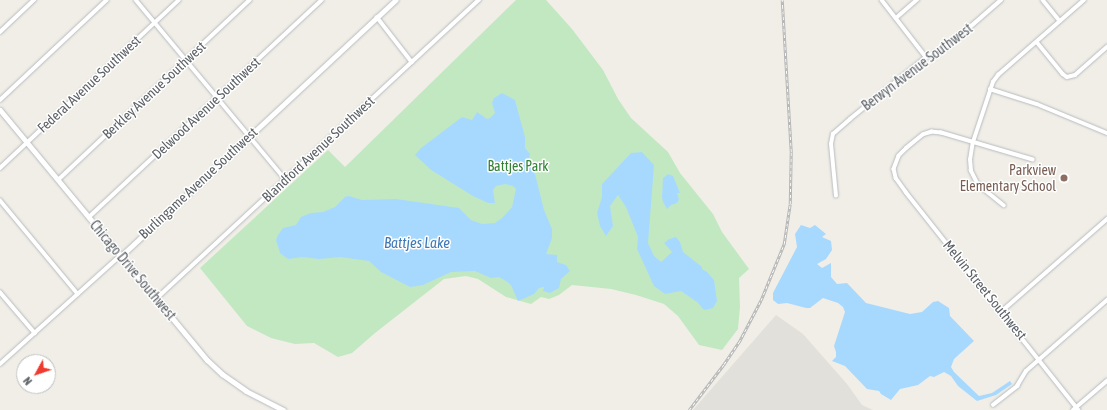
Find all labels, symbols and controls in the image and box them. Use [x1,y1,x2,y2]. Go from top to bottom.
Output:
street label: Berwyn Avenue Southwest [858,20,976,114]
street label: Federal Avenue Southwest [34,32,144,136]
street label: Berkley Avenue Southwest [99,38,209,142]
street label: Delwood Avenue Southwest [148,53,264,163]
street label: Blandford Avenue Southwest [258,93,378,205]
street label: Burlingame Avenue Southwest [135,124,261,242]
park label: Battjes Park [487,158,549,174]
place label: Parkview Elementary School [960,162,1056,194]
marker: Parkview Elementary School [1059,173,1069,183]
street label: Chicago Drive Southwest [86,217,180,323]
water label: Battjes Lake [384,234,450,252]
street label: Melvin Street Southwest [940,237,1030,343]
north arrow [16,354,56,394]
text: N [21,375,34,387]

